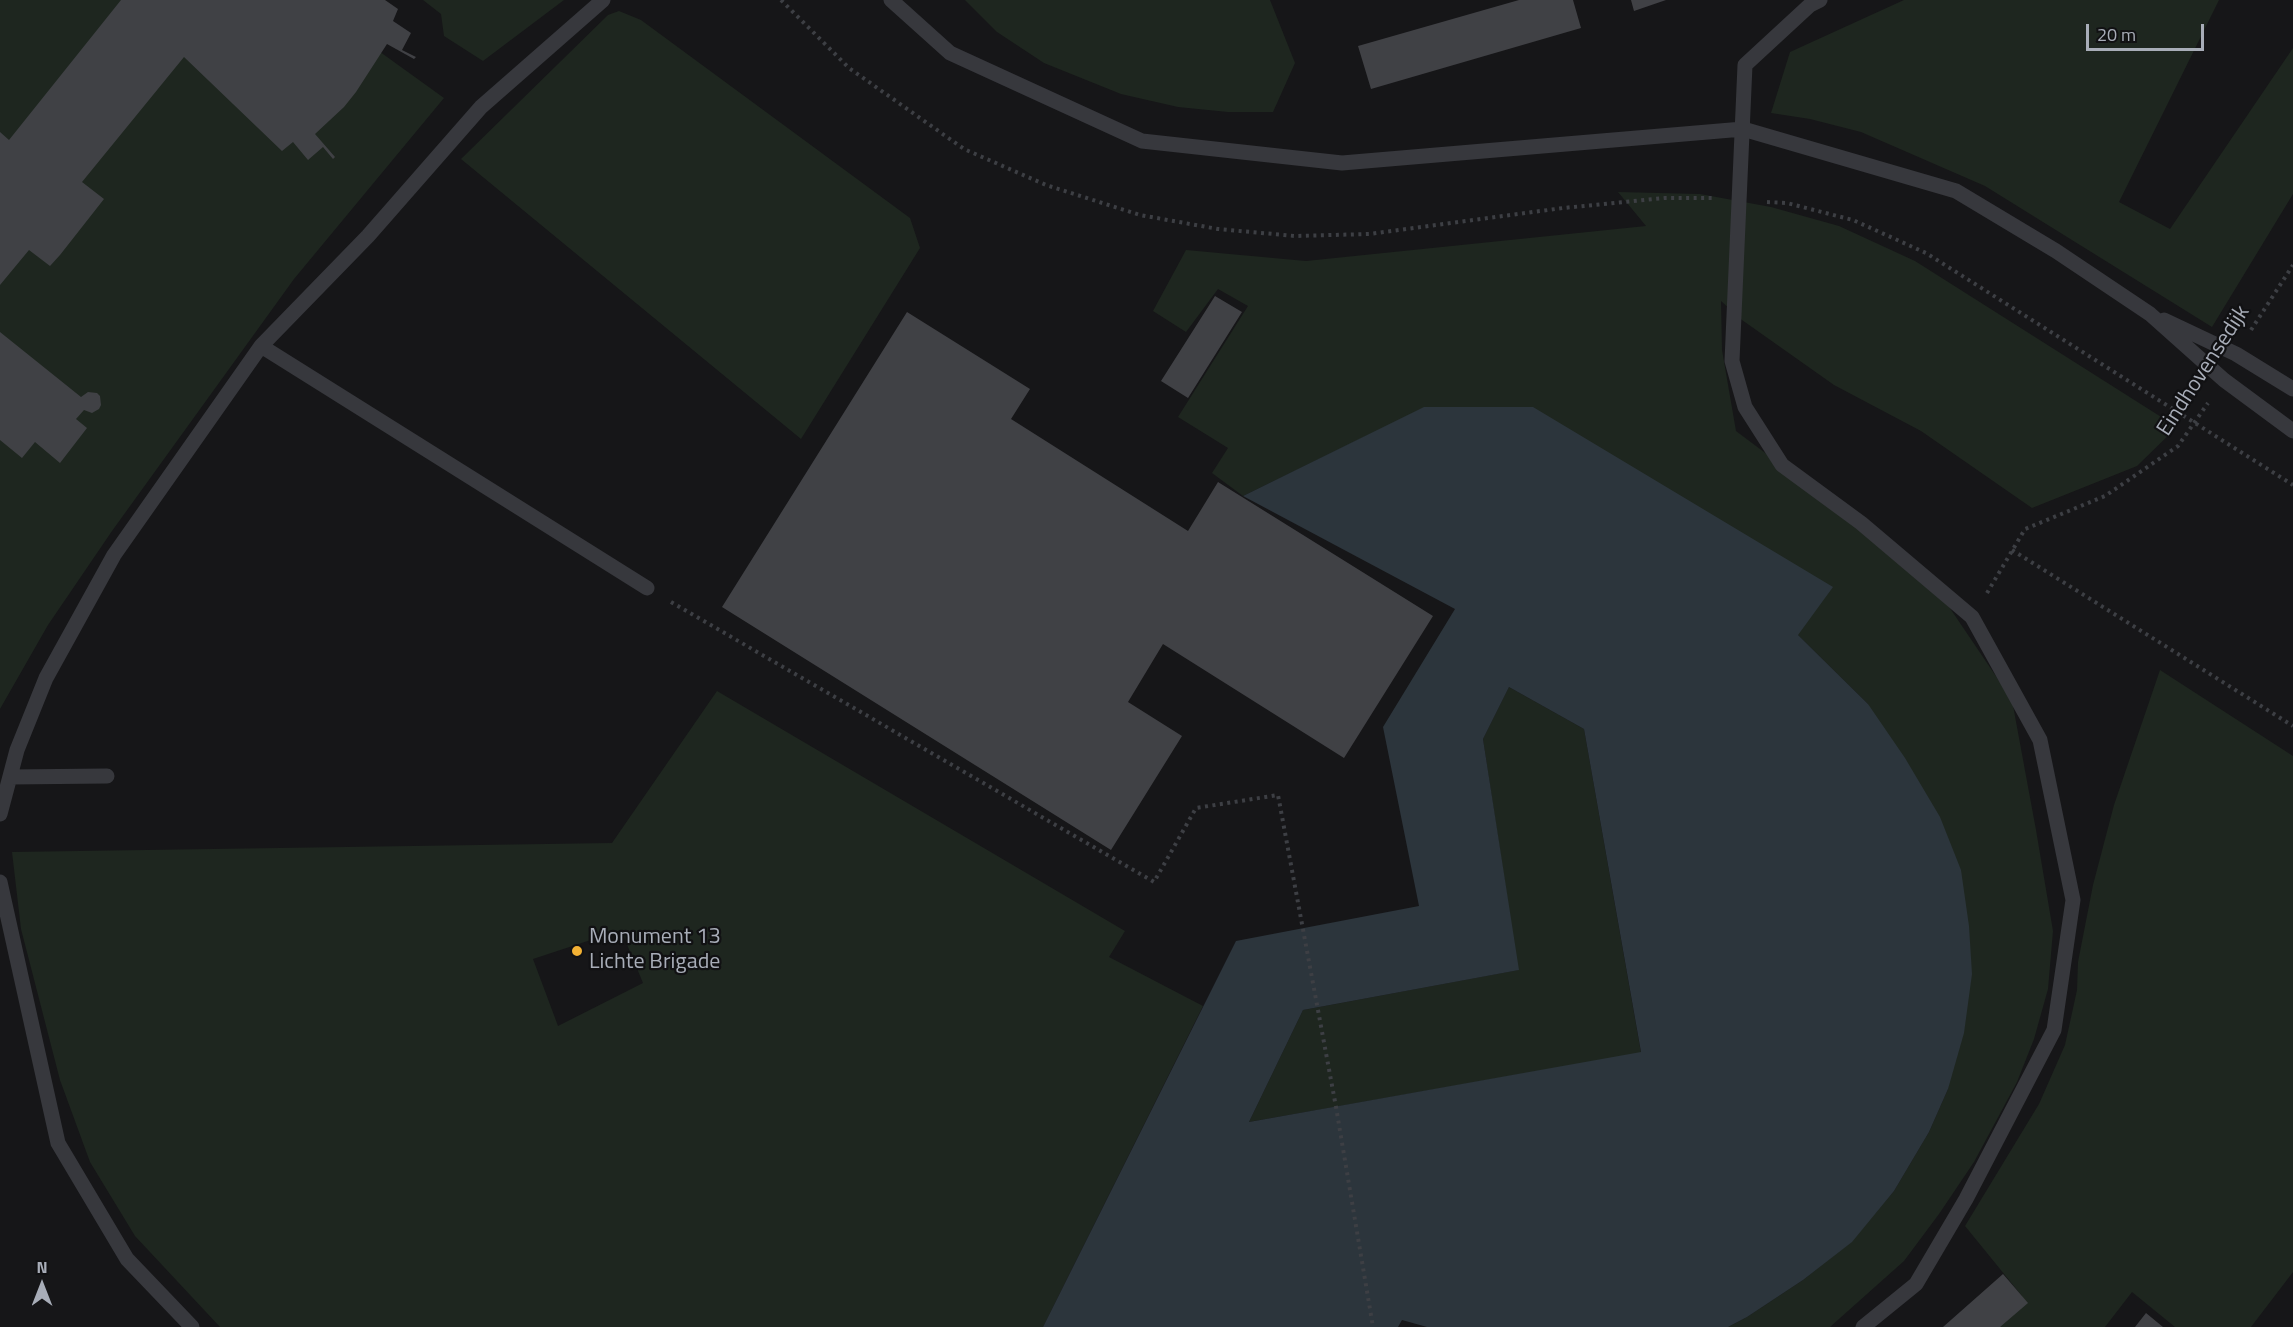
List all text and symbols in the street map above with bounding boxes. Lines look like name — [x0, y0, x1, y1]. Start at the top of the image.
scale bar — [2089, 12, 2208, 50]
text: 20 m — [2097, 21, 2136, 48]
street label: Eindhovensedijk — [2152, 301, 2256, 441]
place label: Monument 13 Lichte Brigade — [589, 925, 721, 976]
marker: Monument 13 Lichte Brigade — [570, 944, 584, 958]
north arrow — [12, 1255, 72, 1315]
text: N — [36, 1255, 48, 1279]

